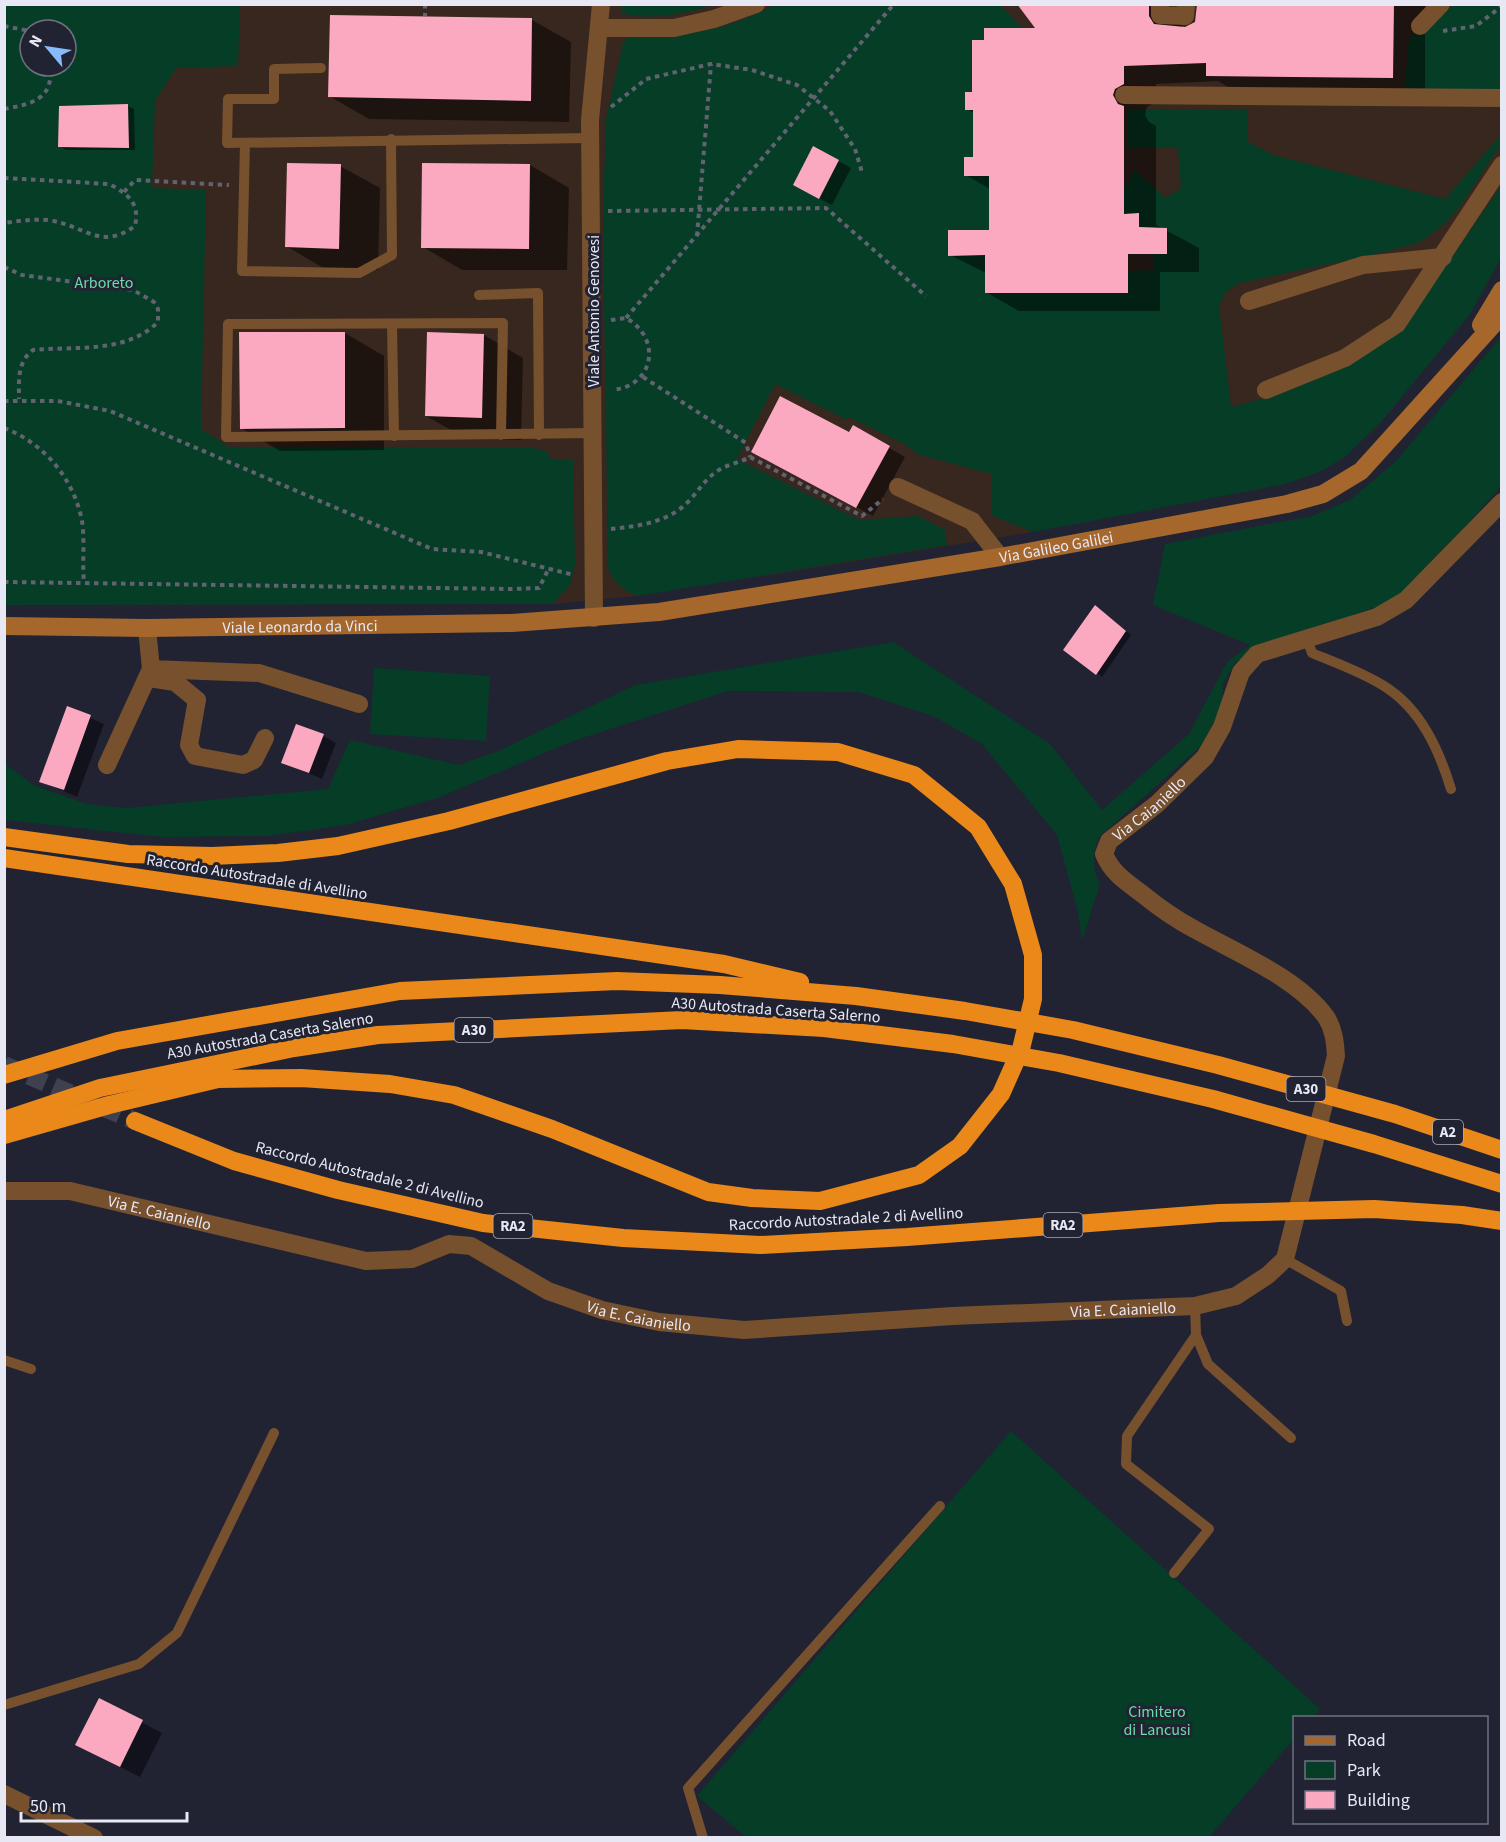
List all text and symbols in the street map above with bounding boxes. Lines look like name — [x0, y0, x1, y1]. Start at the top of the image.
north arrow — [18, 18, 78, 78]
text: N — [24, 31, 48, 51]
street label: Viale Antonio Genovesi — [583, 235, 605, 387]
park label: Arboreto — [75, 272, 133, 294]
street label: Via Galileo Galilei — [998, 526, 1115, 569]
street label: Viale Leonardo da Vinci — [222, 615, 378, 639]
street label: Via Caianiello — [1108, 772, 1191, 847]
street label: Raccordo Autostradale di Avellino — [145, 849, 369, 905]
street label: A30 Autostrada Caserta Salerno — [671, 992, 881, 1028]
street label: A30 Autostrada Caserta Salerno — [165, 1007, 375, 1065]
road number: A30 — [454, 1018, 494, 1042]
road number: A30 — [1286, 1077, 1326, 1101]
road number: A2 — [1433, 1120, 1463, 1144]
street label: Raccordo Autostradale 2 di Avellino — [253, 1136, 486, 1214]
street label: Via E. Caianiello — [105, 1190, 213, 1236]
street label: Raccordo Autostradale 2 di Avellino — [728, 1202, 964, 1236]
road number: RA2 — [1044, 1213, 1082, 1237]
road number: RA2 — [494, 1214, 532, 1238]
street label: Via E. Caianiello — [583, 1295, 692, 1337]
street label: Via E. Caianiello — [1070, 1297, 1176, 1323]
park label: Cimitero di Lancusi — [1123, 1701, 1191, 1741]
legend — [1293, 1716, 1488, 1824]
text: Road — [1347, 1728, 1386, 1753]
text: Park — [1347, 1758, 1381, 1783]
scale bar — [21, 1785, 188, 1823]
text: Building — [1347, 1788, 1410, 1813]
text: 50 m — [30, 1794, 66, 1819]

